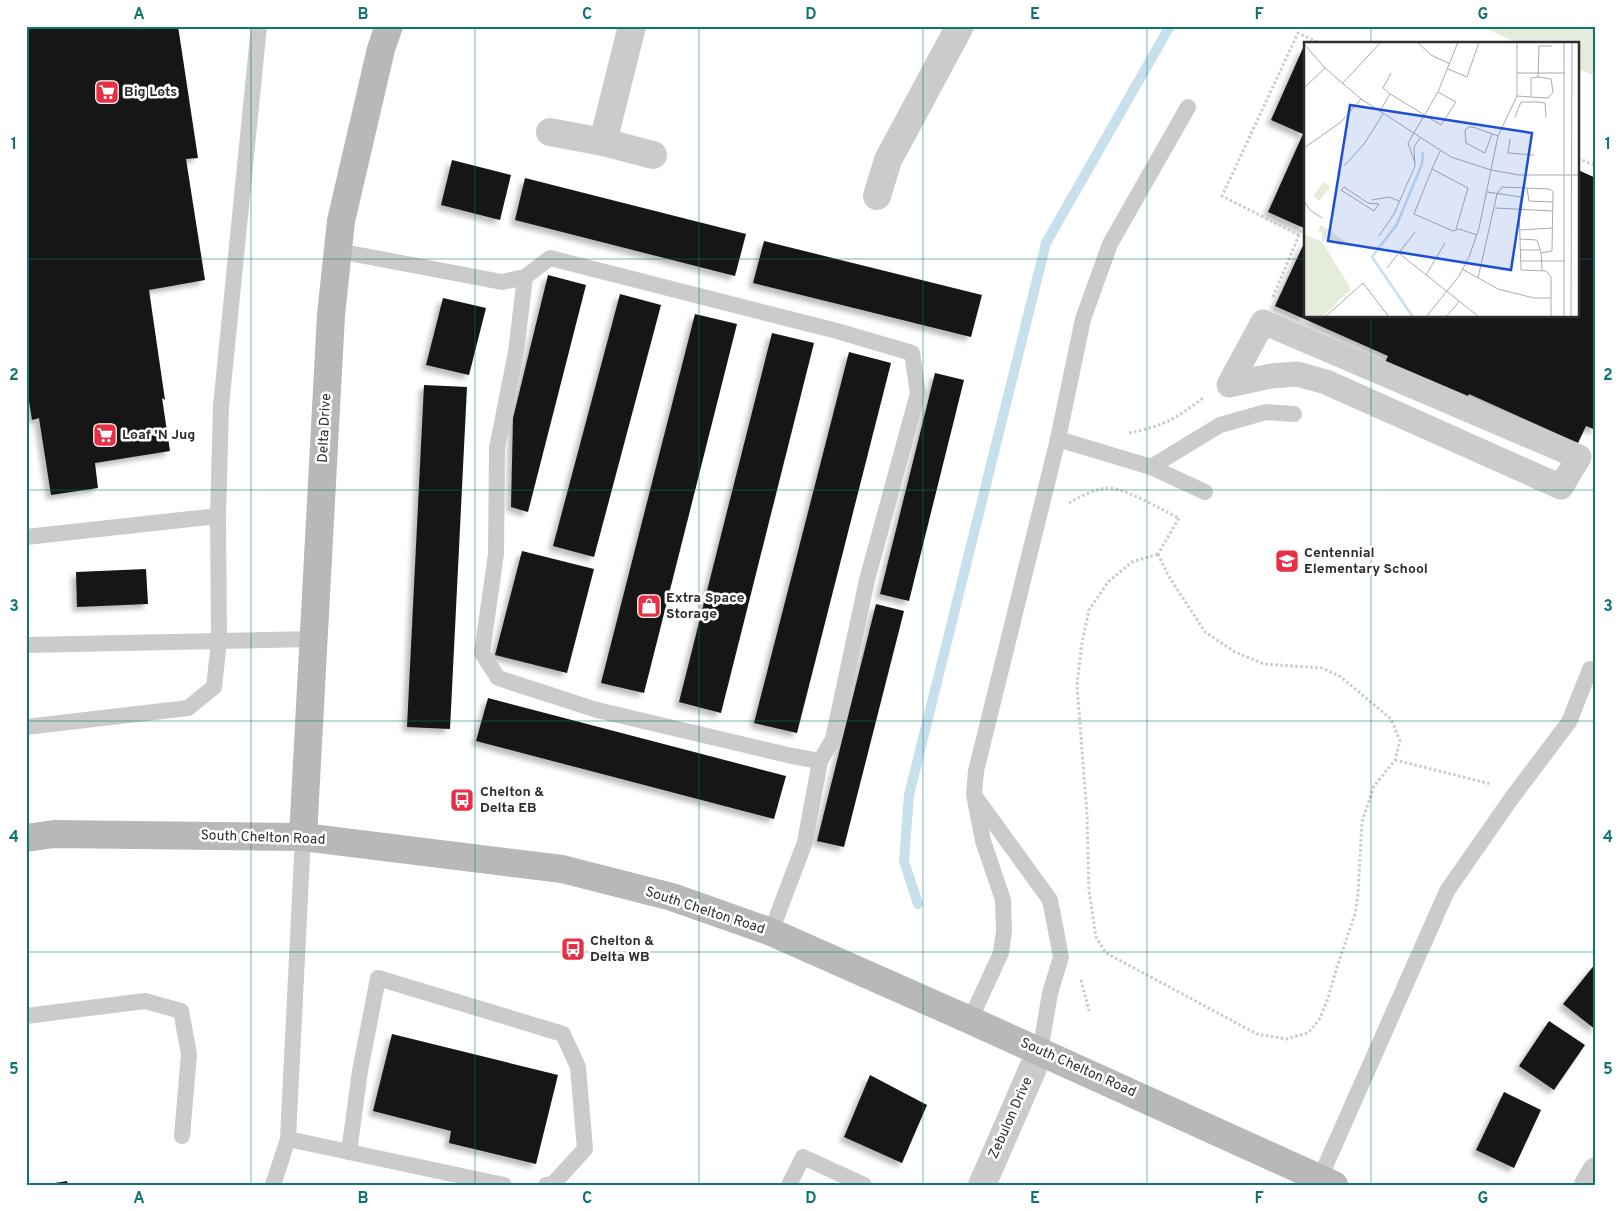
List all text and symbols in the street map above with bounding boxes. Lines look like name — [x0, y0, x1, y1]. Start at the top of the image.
text: A — [133, 5, 145, 25]
text: B — [357, 5, 369, 25]
text: C — [582, 5, 592, 25]
text: D — [805, 5, 817, 25]
text: E — [1030, 5, 1040, 25]
text: F — [1254, 5, 1264, 25]
text: G — [1478, 5, 1488, 25]
inset map — [1304, 42, 1580, 318]
supermarket icon: Big Lots — [94, 79, 120, 105]
place label: Big Lots — [124, 84, 177, 101]
text: 1 — [11, 135, 17, 155]
text: 1 — [1605, 135, 1611, 155]
text: 2 — [9, 366, 19, 386]
text: 2 — [1603, 366, 1613, 386]
street label: Delta Drive — [315, 393, 335, 463]
supermarket icon: Loaf 'N Jug — [92, 422, 118, 448]
place label: Loaf 'N Jug — [122, 427, 195, 444]
place label: Centennial Elementary School — [1304, 545, 1428, 578]
school or university icon: Centennial Elementary School — [1274, 548, 1300, 574]
place label: Extra Space Storage — [666, 590, 745, 623]
shop icon: Extra Space Storage — [636, 593, 662, 619]
text: 3 — [9, 597, 19, 617]
text: 3 — [1603, 597, 1613, 617]
place label: Chelton & Delta EB — [480, 784, 544, 817]
bus stop icon: Chelton & Delta EB — [449, 787, 475, 813]
street label: South Chelton Road — [200, 827, 326, 849]
text: 4 — [9, 828, 19, 848]
text: 4 — [1603, 828, 1613, 848]
street label: South Chelton Road — [643, 884, 767, 938]
place label: Chelton & Delta WB — [590, 933, 654, 966]
bus stop icon: Chelton & Delta WB — [560, 936, 586, 962]
street label: South Chelton Road — [1018, 1035, 1138, 1101]
text: 5 — [9, 1060, 19, 1080]
text: 5 — [1603, 1060, 1613, 1080]
street label: Zebulon Drive — [985, 1074, 1037, 1162]
text: A — [133, 1189, 145, 1209]
text: B — [357, 1189, 369, 1209]
text: C — [582, 1189, 592, 1209]
text: D — [805, 1189, 817, 1209]
text: E — [1030, 1189, 1040, 1209]
text: F — [1254, 1189, 1264, 1209]
text: G — [1478, 1189, 1488, 1209]

